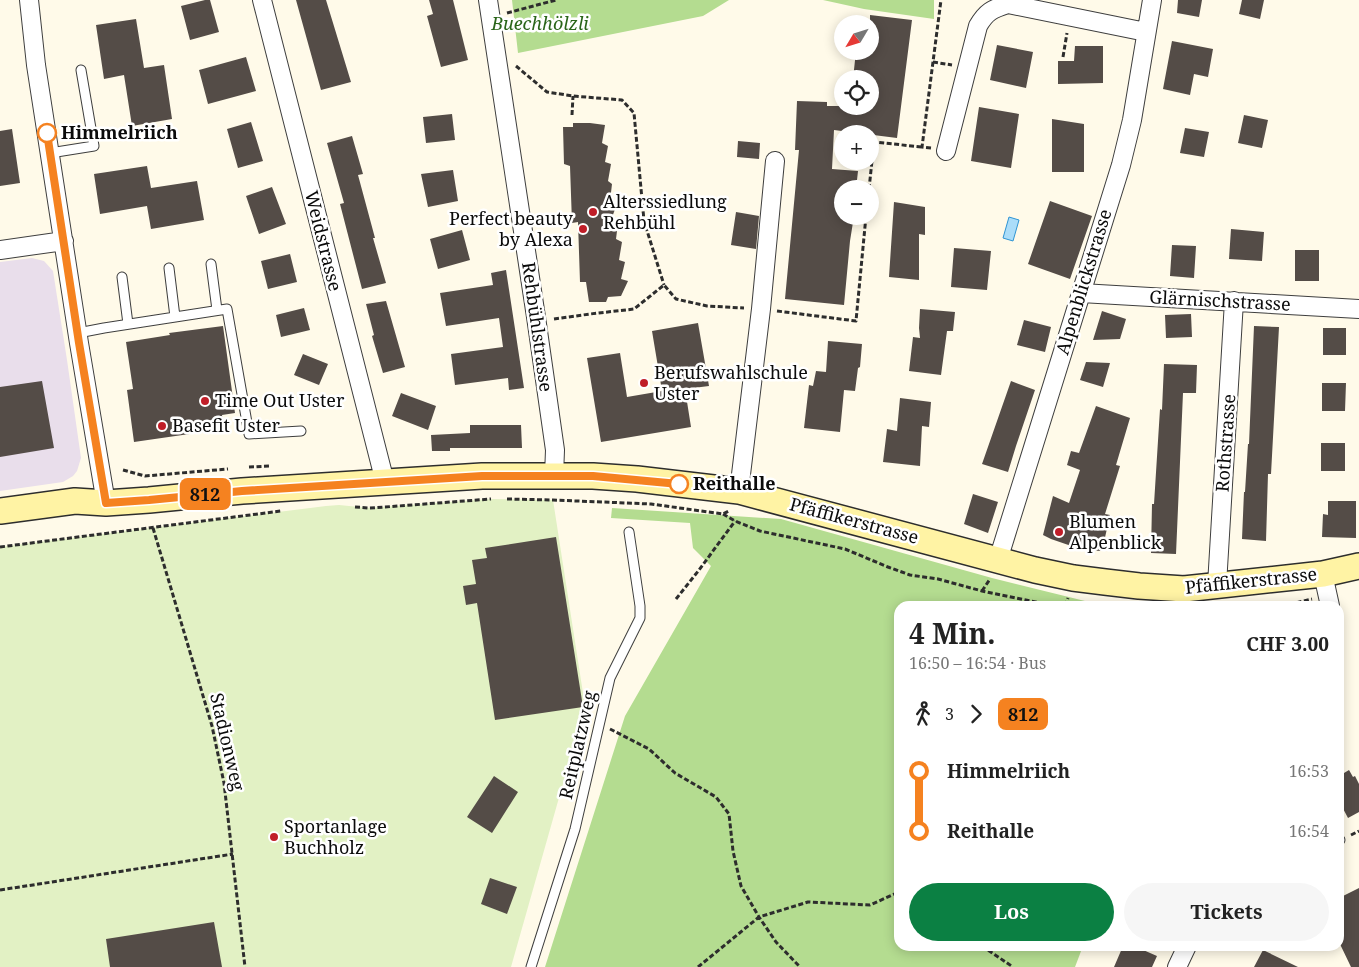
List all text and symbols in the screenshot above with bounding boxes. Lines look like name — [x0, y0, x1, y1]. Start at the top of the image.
park label: Buechhölzli — [490, 11, 589, 35]
north arrow — [834, 15, 879, 60]
map controls — [834, 15, 879, 225]
button: locate — [834, 70, 879, 115]
place label: Himmelriich — [61, 120, 178, 144]
marker: Himmelriich — [37, 123, 57, 143]
button: + — [834, 125, 879, 170]
button: − — [834, 180, 879, 225]
street label: Weidstrasse — [300, 188, 348, 294]
place label: Alterssiedlung Rehbühl — [603, 189, 727, 234]
place label: Perfect beauty by Alexa — [449, 206, 574, 251]
marker: Alterssiedlung Rehbühl — [587, 206, 599, 218]
street label: Alpenblickstrasse — [1050, 206, 1117, 357]
marker: Perfect beauty by Alexa — [577, 223, 589, 235]
street label: Rehbühlstrasse — [517, 260, 559, 393]
street label: Glärnischstrasse — [1149, 284, 1291, 316]
place label: Berufswahlschule Uster — [654, 360, 808, 405]
marker: Berufswahlschule Uster — [638, 377, 650, 389]
place label: Time Out Uster — [215, 388, 345, 412]
street label: Rothstrasse — [1210, 393, 1240, 493]
marker: Time Out Uster — [199, 395, 211, 407]
place label: Basefit Uster — [172, 413, 281, 437]
marker: Basefit Uster — [156, 420, 168, 432]
place label: Reithalle — [693, 471, 776, 495]
marker: Reithalle — [669, 474, 689, 494]
line badge: 812 — [176, 478, 234, 510]
text: 812 — [190, 482, 220, 506]
street label: Pfäffikerstrasse — [787, 491, 921, 549]
place label: Blumen Alpenblick — [1069, 509, 1162, 554]
marker: Blumen Alpenblick — [1053, 526, 1065, 538]
street label: Pfäffikerstrasse — [1184, 561, 1318, 599]
text: 4 Min. — [909, 614, 996, 652]
text: CHF 3.00 — [1246, 631, 1329, 657]
text: 16:50 – 16:54 · Bus — [909, 652, 1046, 674]
street label: Reitplatzweg — [553, 688, 601, 801]
street label: Stadionweg — [205, 690, 251, 793]
icon: walk — [909, 700, 937, 728]
icon: forward — [962, 700, 990, 728]
text: 812 — [1008, 702, 1038, 726]
text: 3 — [945, 703, 954, 725]
text: Himmelriich — [947, 758, 1070, 784]
text: 16:53 — [1289, 760, 1329, 782]
place label: Sportanlage Buchholz — [284, 814, 387, 859]
text: Reithalle — [947, 818, 1034, 844]
text: 16:54 — [1289, 820, 1329, 842]
marker: Sportanlage Buchholz — [268, 831, 280, 843]
button: Los — [909, 883, 1114, 941]
button: Tickets — [1124, 883, 1329, 941]

